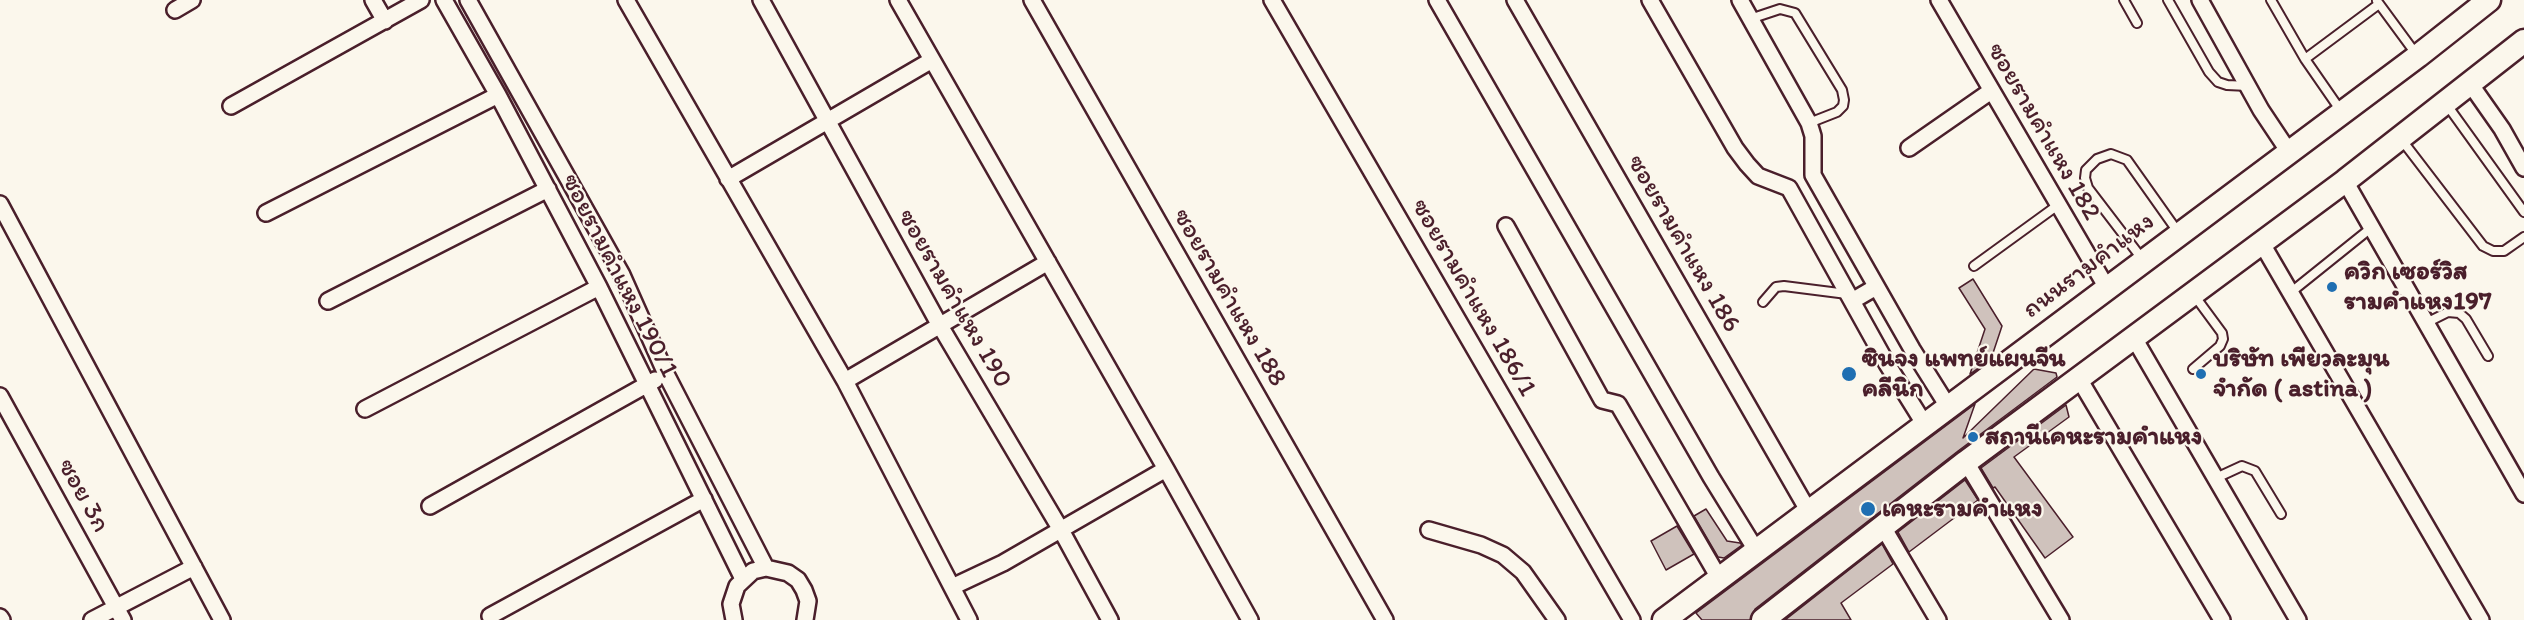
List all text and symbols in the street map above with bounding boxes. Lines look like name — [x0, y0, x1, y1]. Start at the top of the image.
street label: ซอยรามคำแหง 182 — [1980, 38, 2106, 226]
street label: ซอยรามคำแหง 186 — [1620, 150, 1746, 338]
street label: ซอยรามคำแหง 190/1 — [554, 169, 684, 383]
street label: ซอยรามคำแหง 186/1 — [1404, 194, 1542, 402]
street label: ซอยรามคำแหง 190 — [890, 204, 1018, 394]
street label: ซอยรามคำแหง 188 — [1165, 204, 1293, 392]
street label: ถนนรามคำแหง — [2017, 206, 2161, 326]
place label: ควิก เซอร์วิส รามคำแหง197 — [2344, 256, 2492, 318]
marker: ควิก เซอร์วิส รามคำแหง197 — [2325, 280, 2339, 294]
place label: ซินจง แพทย์แผนจีน คลีนิก — [1862, 343, 2066, 404]
place label: บริษัท เพียวละมุน จำกัด ( astina ) — [2213, 343, 2390, 404]
marker: ซินจง แพทย์แผนจีน คลีนิก — [1840, 365, 1858, 383]
marker: บริษัท เพียวละมุน จำกัด ( astina ) — [2194, 367, 2208, 381]
place label: สถานีเคหะรามคำแหง — [1985, 421, 2202, 453]
marker: สถานีเคหะรามคำแหง — [1966, 430, 1980, 444]
street label: ซอย 3ก — [50, 454, 116, 538]
place label: เคหะรามคำแหง — [1882, 493, 2043, 525]
marker: เคหะรามคำแหง — [1859, 500, 1877, 518]

